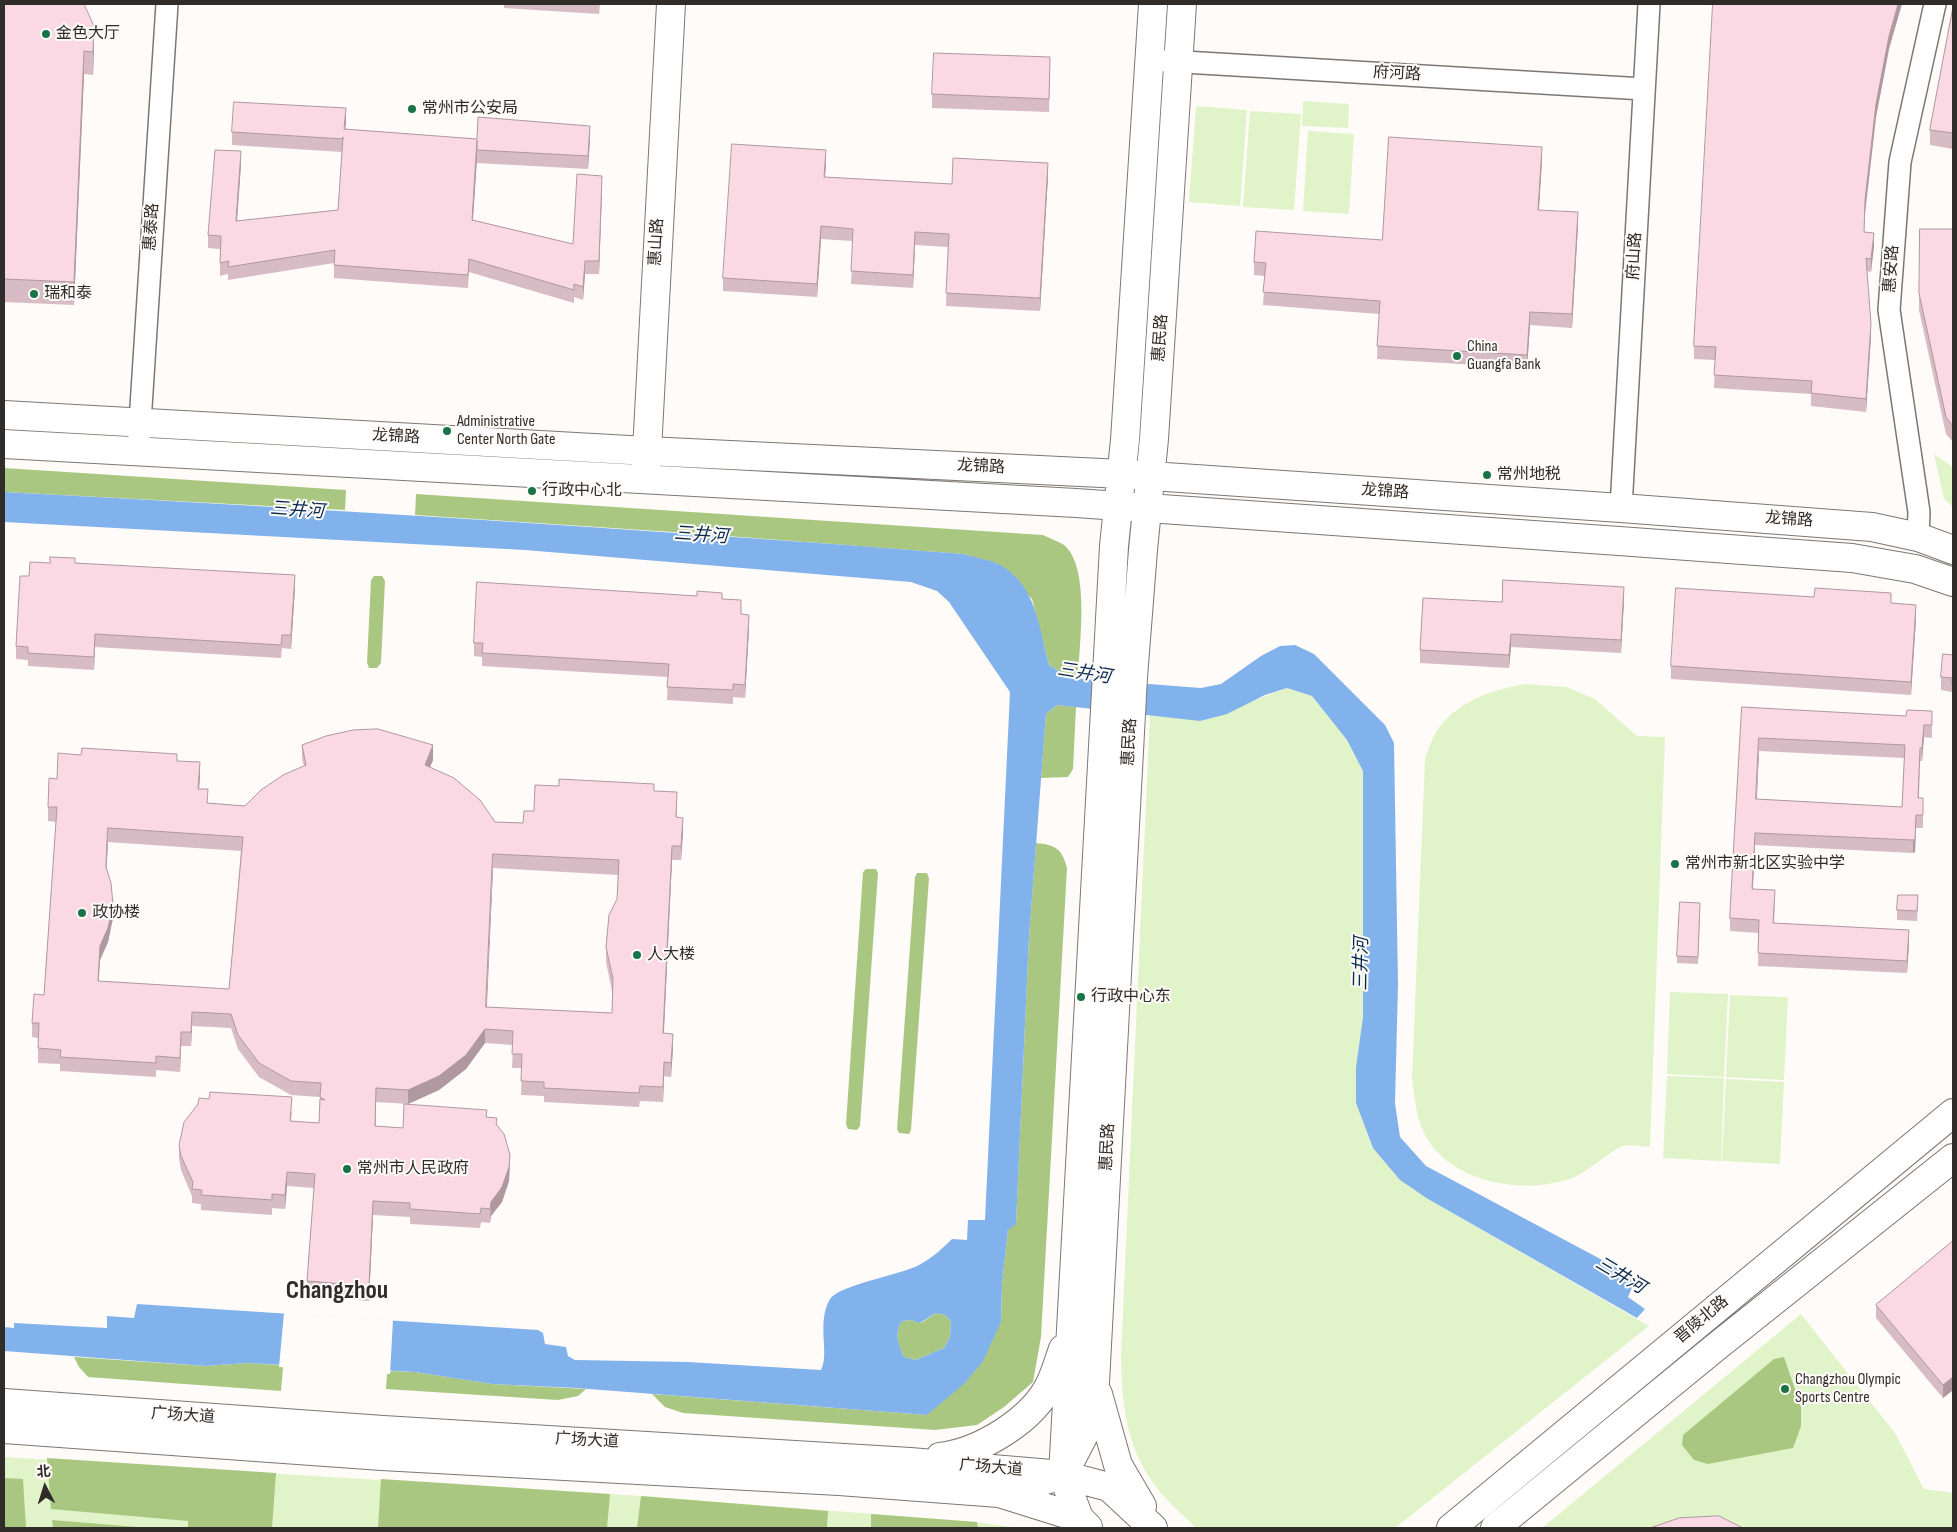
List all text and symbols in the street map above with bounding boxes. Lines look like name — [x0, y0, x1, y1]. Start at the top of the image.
place label: 金色大厅 — [56, 24, 120, 44]
marker: 金色大厅 — [40, 28, 52, 40]
street label: 府河路 — [1373, 63, 1421, 85]
place label: 常州市公安局 — [422, 99, 518, 119]
marker: 常州市公安局 — [406, 103, 418, 115]
street label: 惠泰路 — [141, 202, 163, 252]
street label: 惠山路 — [646, 218, 668, 266]
street label: 府山路 — [1624, 232, 1646, 280]
street label: 惠安路 — [1881, 244, 1903, 294]
place label: 瑞和泰 — [44, 284, 92, 304]
marker: 瑞和泰 — [28, 288, 40, 300]
street label: 惠民路 — [1150, 313, 1172, 363]
place label: China Guangfa Bank — [1467, 337, 1541, 375]
marker: China Guangfa Bank — [1451, 350, 1463, 362]
place label: Administrative Center North Gate — [457, 412, 555, 450]
marker: Administrative Center North Gate — [441, 425, 453, 437]
street label: 龙锦路 — [372, 426, 420, 448]
street label: 龙锦路 — [957, 456, 1005, 478]
place label: 常州地税 — [1497, 465, 1561, 485]
marker: 常州地税 — [1481, 469, 1493, 481]
place label: 行政中心北 — [542, 481, 622, 501]
street label: 龙锦路 — [1360, 481, 1410, 503]
marker: 行政中心北 — [526, 485, 538, 497]
water label: 三井河 — [269, 498, 325, 524]
street label: 龙锦路 — [1764, 509, 1814, 531]
water label: 三井河 — [673, 523, 729, 549]
water label: 三井河 — [1056, 659, 1112, 689]
street label: 惠民路 — [1119, 718, 1141, 766]
place label: 常州市新北区实验中学 — [1685, 854, 1845, 874]
marker: 常州市新北区实验中学 — [1669, 858, 1681, 870]
place label: 政协楼 — [92, 903, 140, 923]
marker: 政协楼 — [76, 907, 88, 919]
water label: 三井河 — [1351, 937, 1373, 991]
place label: 人大楼 — [647, 945, 695, 965]
marker: 人大楼 — [631, 949, 643, 961]
place label: 行政中心东 — [1091, 987, 1171, 1007]
marker: 行政中心东 — [1075, 991, 1087, 1003]
street label: 惠民路 — [1097, 1123, 1119, 1171]
place label: 常州市人民政府 — [357, 1159, 469, 1179]
marker: 常州市人民政府 — [341, 1163, 353, 1175]
water label: 三井河 — [1591, 1253, 1649, 1299]
district label: Changzhou — [286, 1275, 388, 1307]
street label: 晋陵北路 — [1671, 1292, 1733, 1348]
place label: Changzhou Olympic Sports Centre — [1795, 1370, 1901, 1408]
marker: Changzhou Olympic Sports Centre — [1779, 1383, 1791, 1395]
street label: 广场大道 — [150, 1404, 216, 1428]
street label: 广场大道 — [555, 1430, 619, 1452]
street label: 广场大道 — [958, 1456, 1024, 1480]
north arrow — [20, 1462, 70, 1512]
text: 北 — [36, 1462, 51, 1481]

